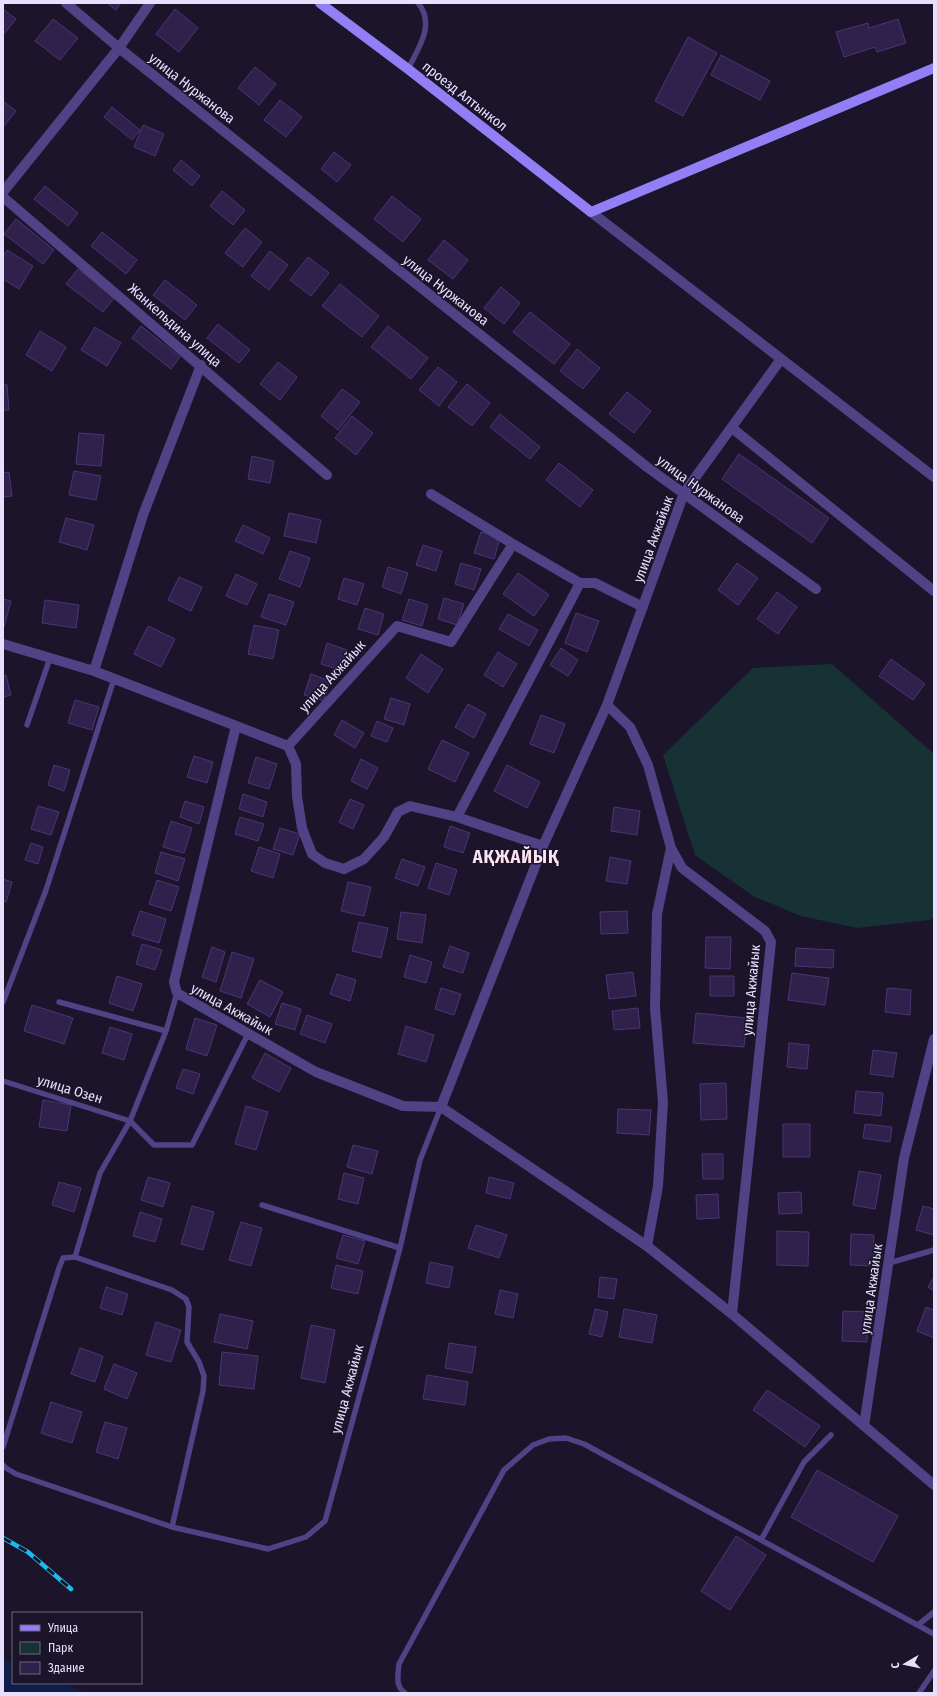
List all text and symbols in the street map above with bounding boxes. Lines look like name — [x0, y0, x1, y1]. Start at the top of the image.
street label: улица Нуржанова — [145, 49, 238, 127]
street label: проезд Алтынкол — [419, 58, 511, 135]
street label: улица Нуржанова — [399, 251, 492, 329]
street label: Жанкельдина улица — [124, 280, 225, 371]
street label: улица Нуржанова — [653, 452, 748, 527]
street label: улица Акжайык — [630, 493, 677, 585]
street label: улица Акжайык — [296, 636, 370, 716]
district label: АҚЖАЙЫҚ — [472, 845, 559, 868]
street label: улица Акжайык — [739, 943, 764, 1036]
street label: улица Акжайык — [188, 980, 276, 1039]
street label: улица Озен — [35, 1071, 105, 1107]
street label: улица Акжайык — [857, 1242, 886, 1335]
street label: улица Акжайык — [327, 1342, 368, 1435]
legend — [12, 1612, 142, 1684]
text: Улица — [47, 1621, 78, 1635]
text: Парк — [48, 1641, 74, 1655]
north arrow — [885, 1644, 925, 1684]
text: Здание — [48, 1661, 84, 1675]
text: С — [889, 1661, 902, 1669]

